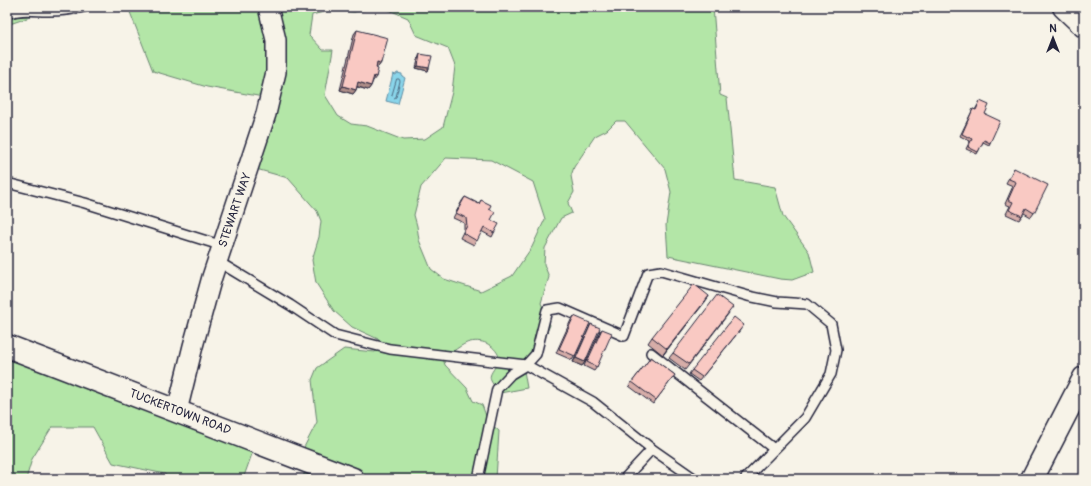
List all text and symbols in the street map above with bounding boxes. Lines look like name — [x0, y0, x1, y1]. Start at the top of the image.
north arrow — [1033, 18, 1073, 58]
text: N — [1049, 22, 1057, 35]
street label: STEWART WAY — [215, 171, 255, 249]
street label: TUCKERTOWN ROAD — [127, 386, 233, 438]

